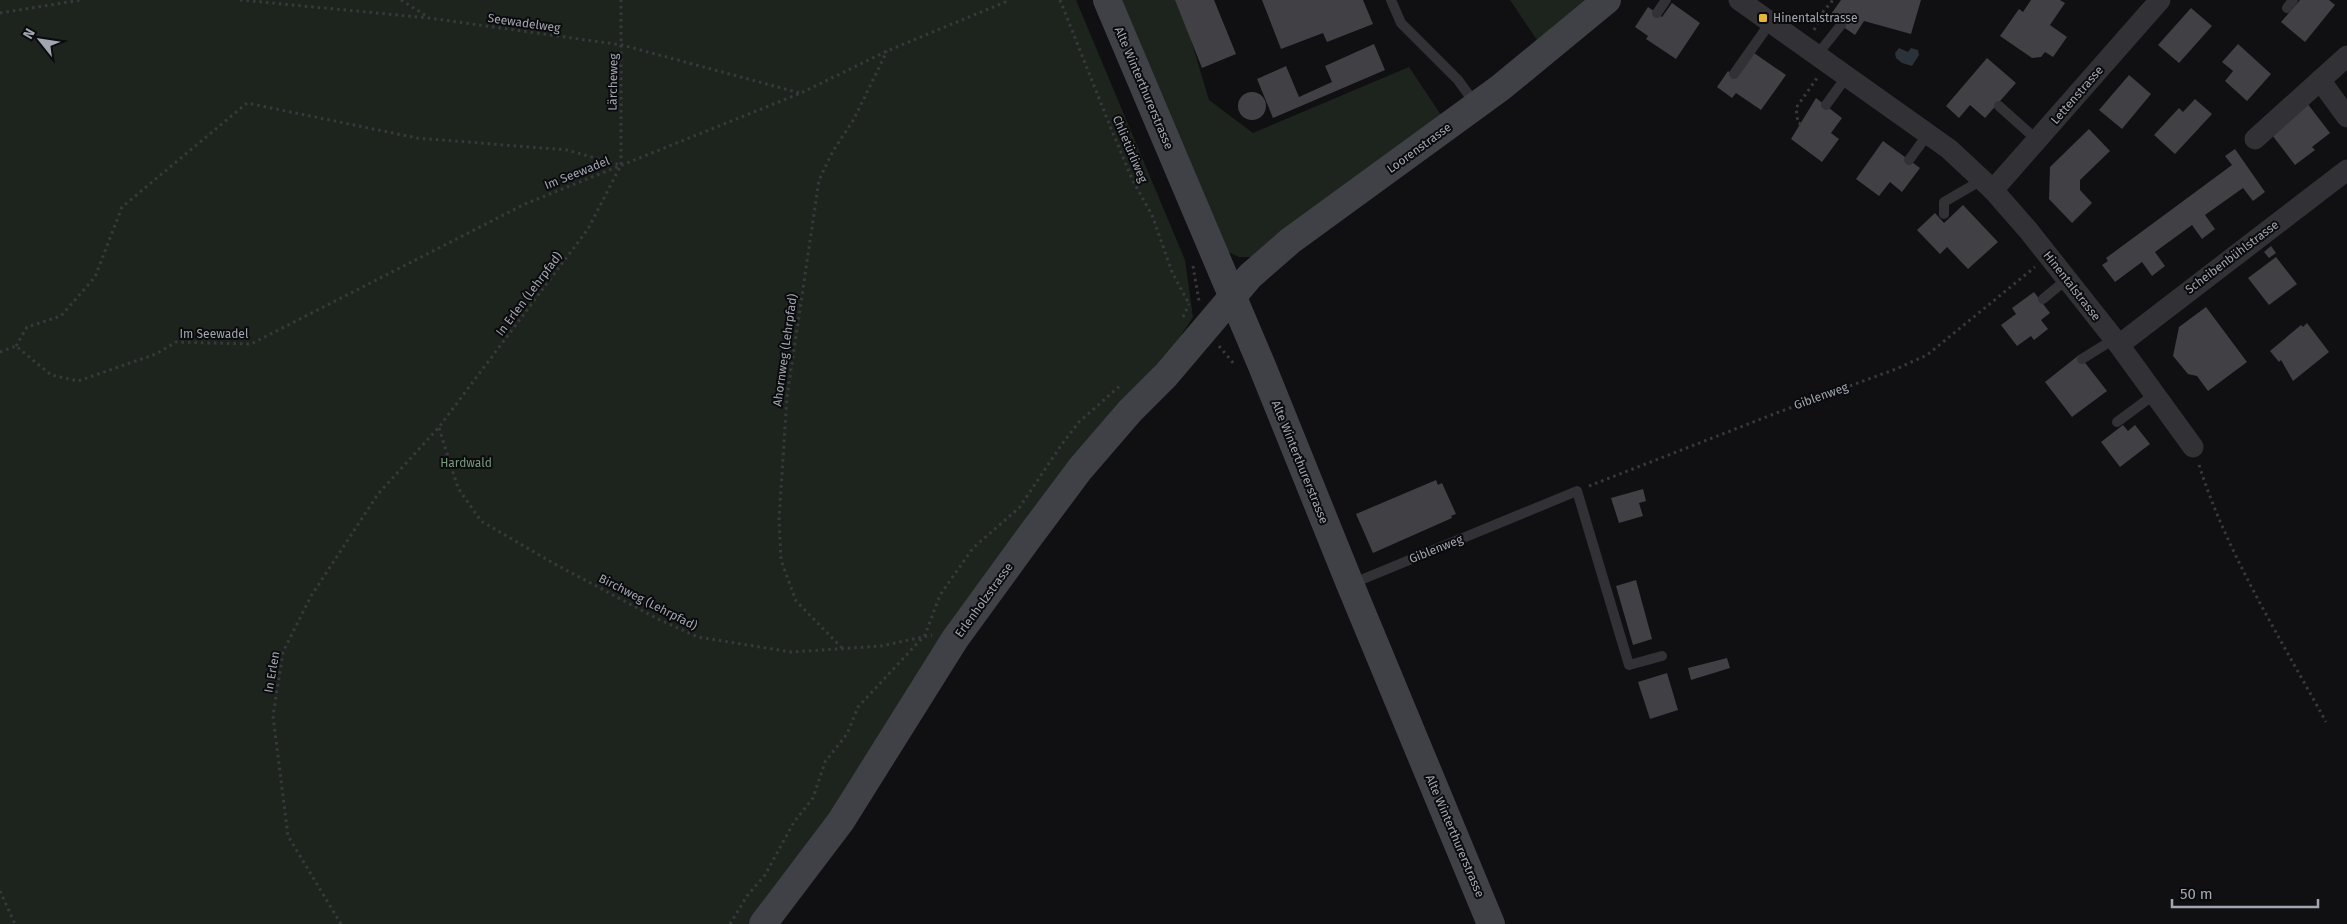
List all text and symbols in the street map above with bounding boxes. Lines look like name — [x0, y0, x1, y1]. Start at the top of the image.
street label: Seewadelweg — [487, 11, 562, 35]
place label: Hinentalstrasse — [1773, 11, 1858, 25]
marker: Hinentalstrasse — [1757, 12, 1769, 24]
north arrow — [15, 15, 65, 65]
text: N — [19, 25, 39, 42]
street label: Alte Winterthurerstrasse — [1112, 25, 1176, 151]
street label: Lärcheweg — [606, 52, 621, 111]
street label: Lettenstrasse — [2048, 63, 2106, 127]
street label: Chlietürliweg — [1110, 113, 1151, 185]
street label: Loorenstrasse — [1384, 120, 1454, 176]
street label: Im Seewadel — [542, 153, 612, 192]
street label: Scheibenbühlstrasse — [2183, 217, 2281, 297]
street label: Hinentalstrasse — [2040, 248, 2104, 324]
street label: In Erlen (Lehrpfad) — [493, 249, 565, 339]
street label: Ahornweg (Lehrpfad) — [770, 293, 800, 407]
street label: Im Seewadel — [180, 327, 249, 341]
street label: Giblenweg — [1792, 380, 1851, 412]
street label: Alte Winterthurerstrasse — [1269, 398, 1331, 526]
park label: Hardwald — [440, 456, 492, 470]
street label: Giblenweg — [1407, 532, 1466, 566]
street label: Erlenholzstrasse — [952, 560, 1016, 640]
street label: Birchweg (Lehrpfad) — [596, 571, 700, 633]
street label: In Erlen — [261, 650, 283, 694]
street label: Alte Winterthurerstrasse — [1423, 773, 1487, 899]
scale bar — [2172, 876, 2318, 908]
text: 50 m — [2180, 885, 2213, 903]

